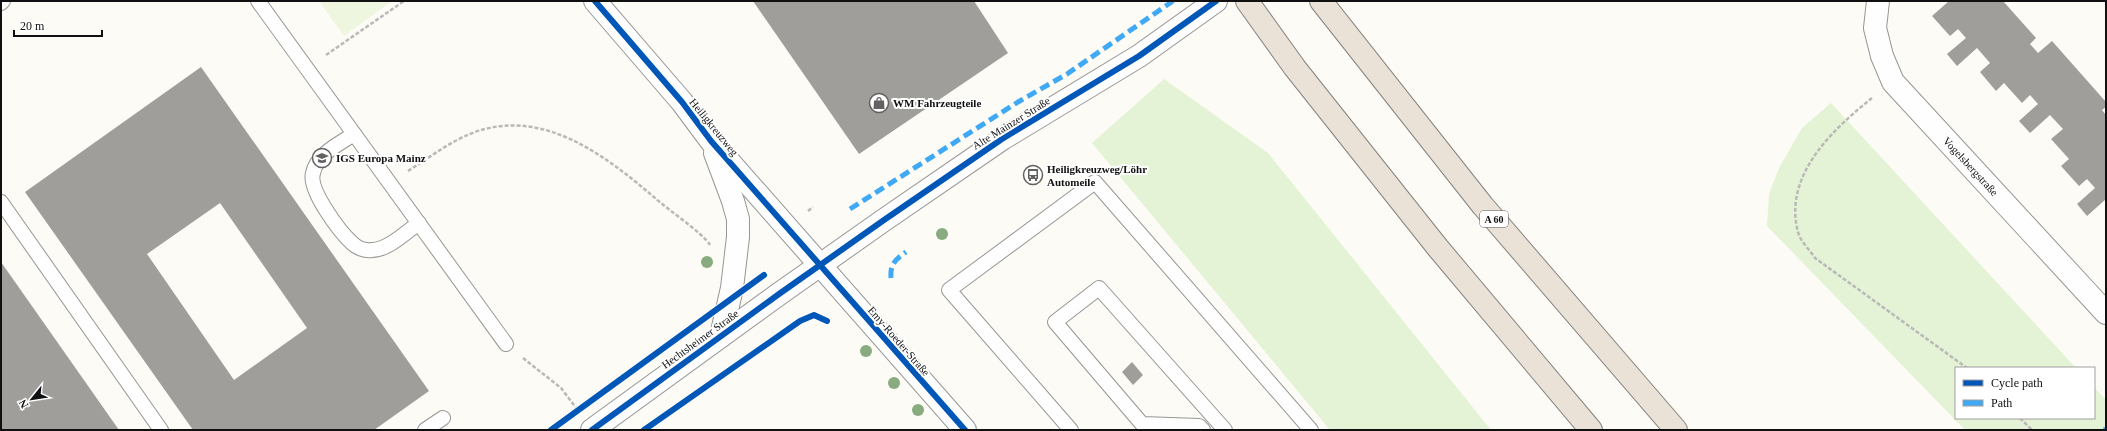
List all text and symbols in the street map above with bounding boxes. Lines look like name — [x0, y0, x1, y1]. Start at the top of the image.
scale bar — [14, 12, 102, 38]
text: 20 m — [20, 19, 45, 33]
shop icon: WM Fahrzeugteile — [868, 92, 890, 114]
street label: Alte Mainzer Straße — [970, 94, 1052, 152]
street label: Heiligkreuzweg — [687, 96, 741, 158]
place label: WM Fahrzeugteile — [893, 97, 981, 109]
street label: Vogelsbergstraße — [1941, 135, 2001, 198]
school or university icon: IGS Europa Mainz — [311, 147, 333, 169]
place label: IGS Europa Mainz — [336, 152, 426, 164]
place label: Heiligkreuzweg/Löhr Automeile — [1047, 163, 1147, 188]
bus stop icon: Heiligkreuzweg/Löhr Automeile — [1022, 164, 1044, 186]
road number: A 60 — [1480, 211, 1508, 227]
street label: Emy-Roeder-Straße — [866, 304, 932, 378]
street label: Hechtsheimer Straße — [659, 307, 741, 371]
legend — [1955, 367, 2095, 419]
text: Cycle path — [1991, 376, 2043, 390]
north arrow — [12, 379, 52, 419]
text: Path — [1991, 396, 2012, 410]
text: N — [16, 398, 31, 410]

